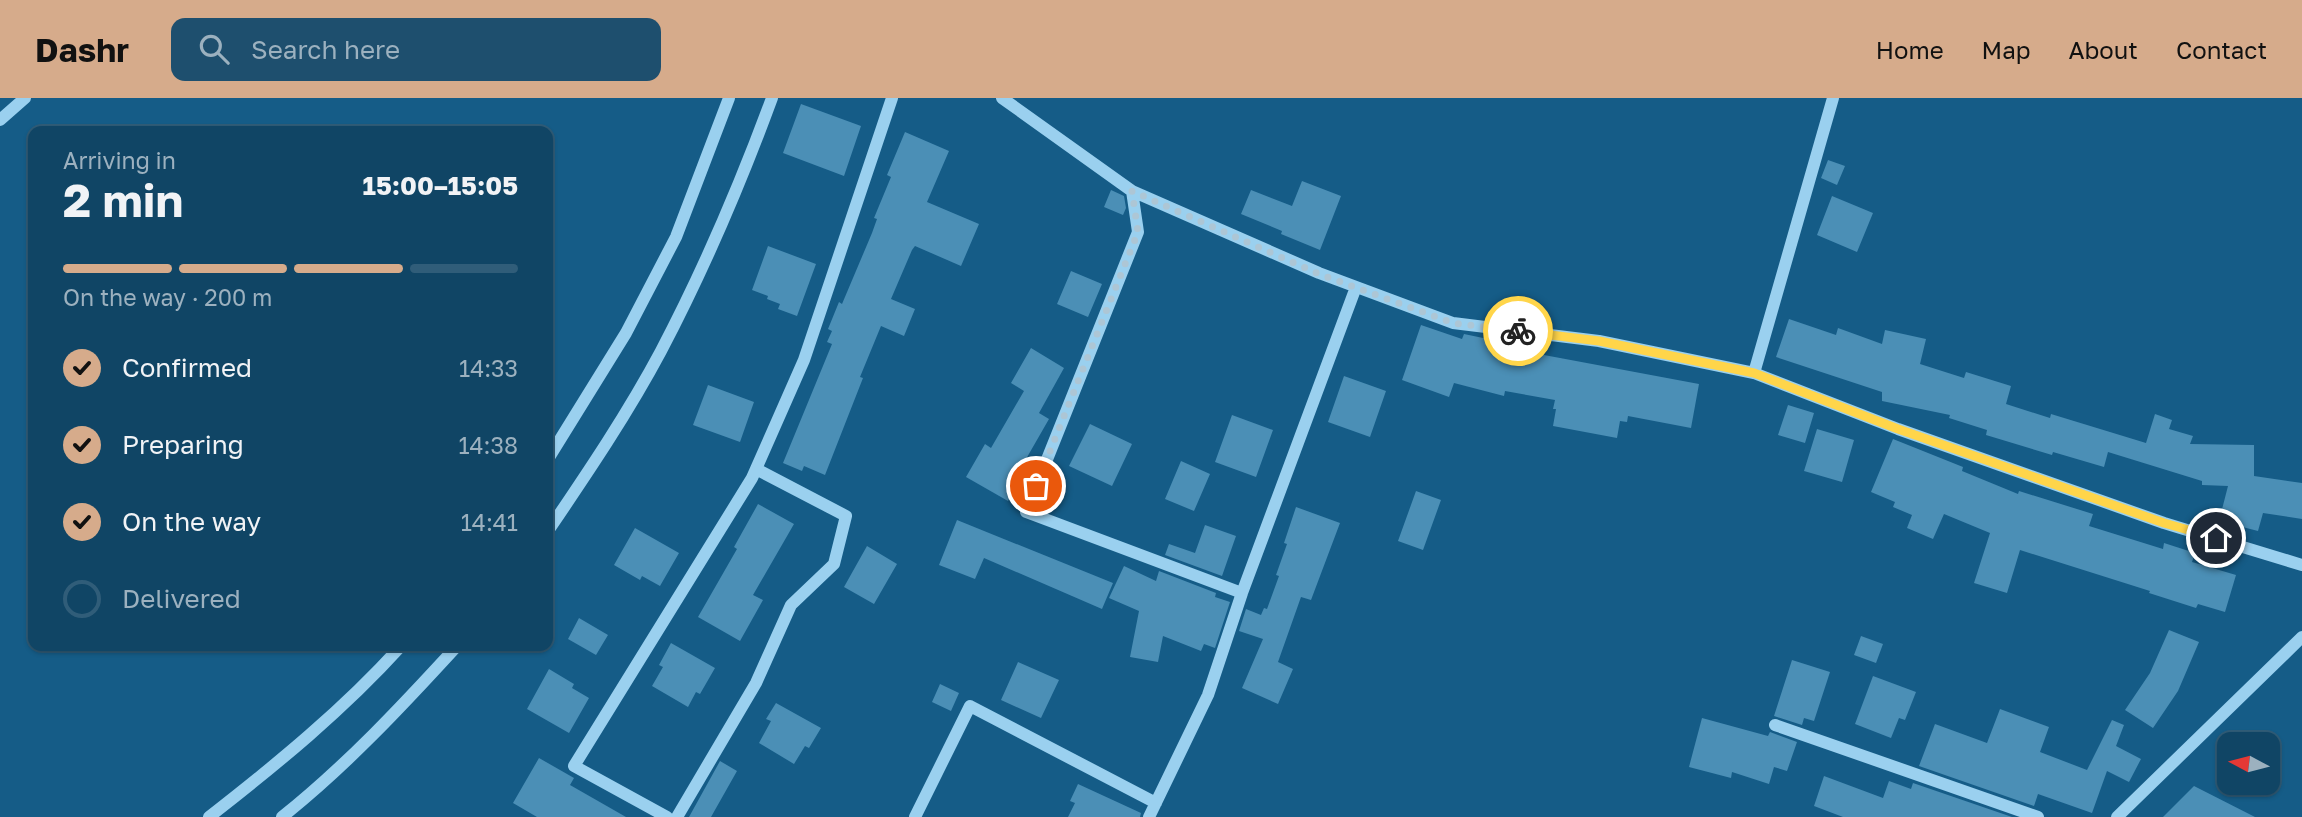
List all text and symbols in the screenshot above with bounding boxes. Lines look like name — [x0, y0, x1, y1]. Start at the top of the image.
search box — [171, 18, 661, 81]
text: Dashr — [35, 30, 129, 69]
icon: search — [195, 30, 233, 68]
text: Search here — [251, 34, 400, 65]
text: Home — [1876, 35, 1944, 64]
text: Map — [1982, 35, 2031, 64]
text: About — [2069, 35, 2138, 64]
text: Contact — [2176, 35, 2267, 64]
text: Arriving in — [63, 146, 176, 174]
text: 15:00–15:05 — [363, 170, 518, 201]
text: 2 min — [63, 172, 183, 227]
text: On the way · 200 m — [63, 283, 272, 311]
courier — [1483, 296, 1553, 366]
icon: bike — [1499, 312, 1537, 350]
icon: check — [63, 349, 101, 387]
text: Confirmed — [122, 352, 252, 383]
text: 14:33 — [459, 354, 518, 382]
icon: check — [63, 426, 101, 464]
text: Preparing — [122, 429, 244, 460]
text: 14:38 — [458, 431, 518, 459]
pin — [1006, 456, 1066, 516]
icon: bag — [1017, 467, 1055, 505]
icon: check — [63, 503, 101, 541]
text: On the way — [122, 506, 261, 537]
text: 14:41 — [461, 508, 518, 536]
pin — [2186, 508, 2246, 568]
icon: home — [2197, 519, 2235, 557]
text: Delivered — [122, 583, 241, 614]
north arrow — [2217, 732, 2280, 794]
map controls — [2217, 732, 2280, 795]

